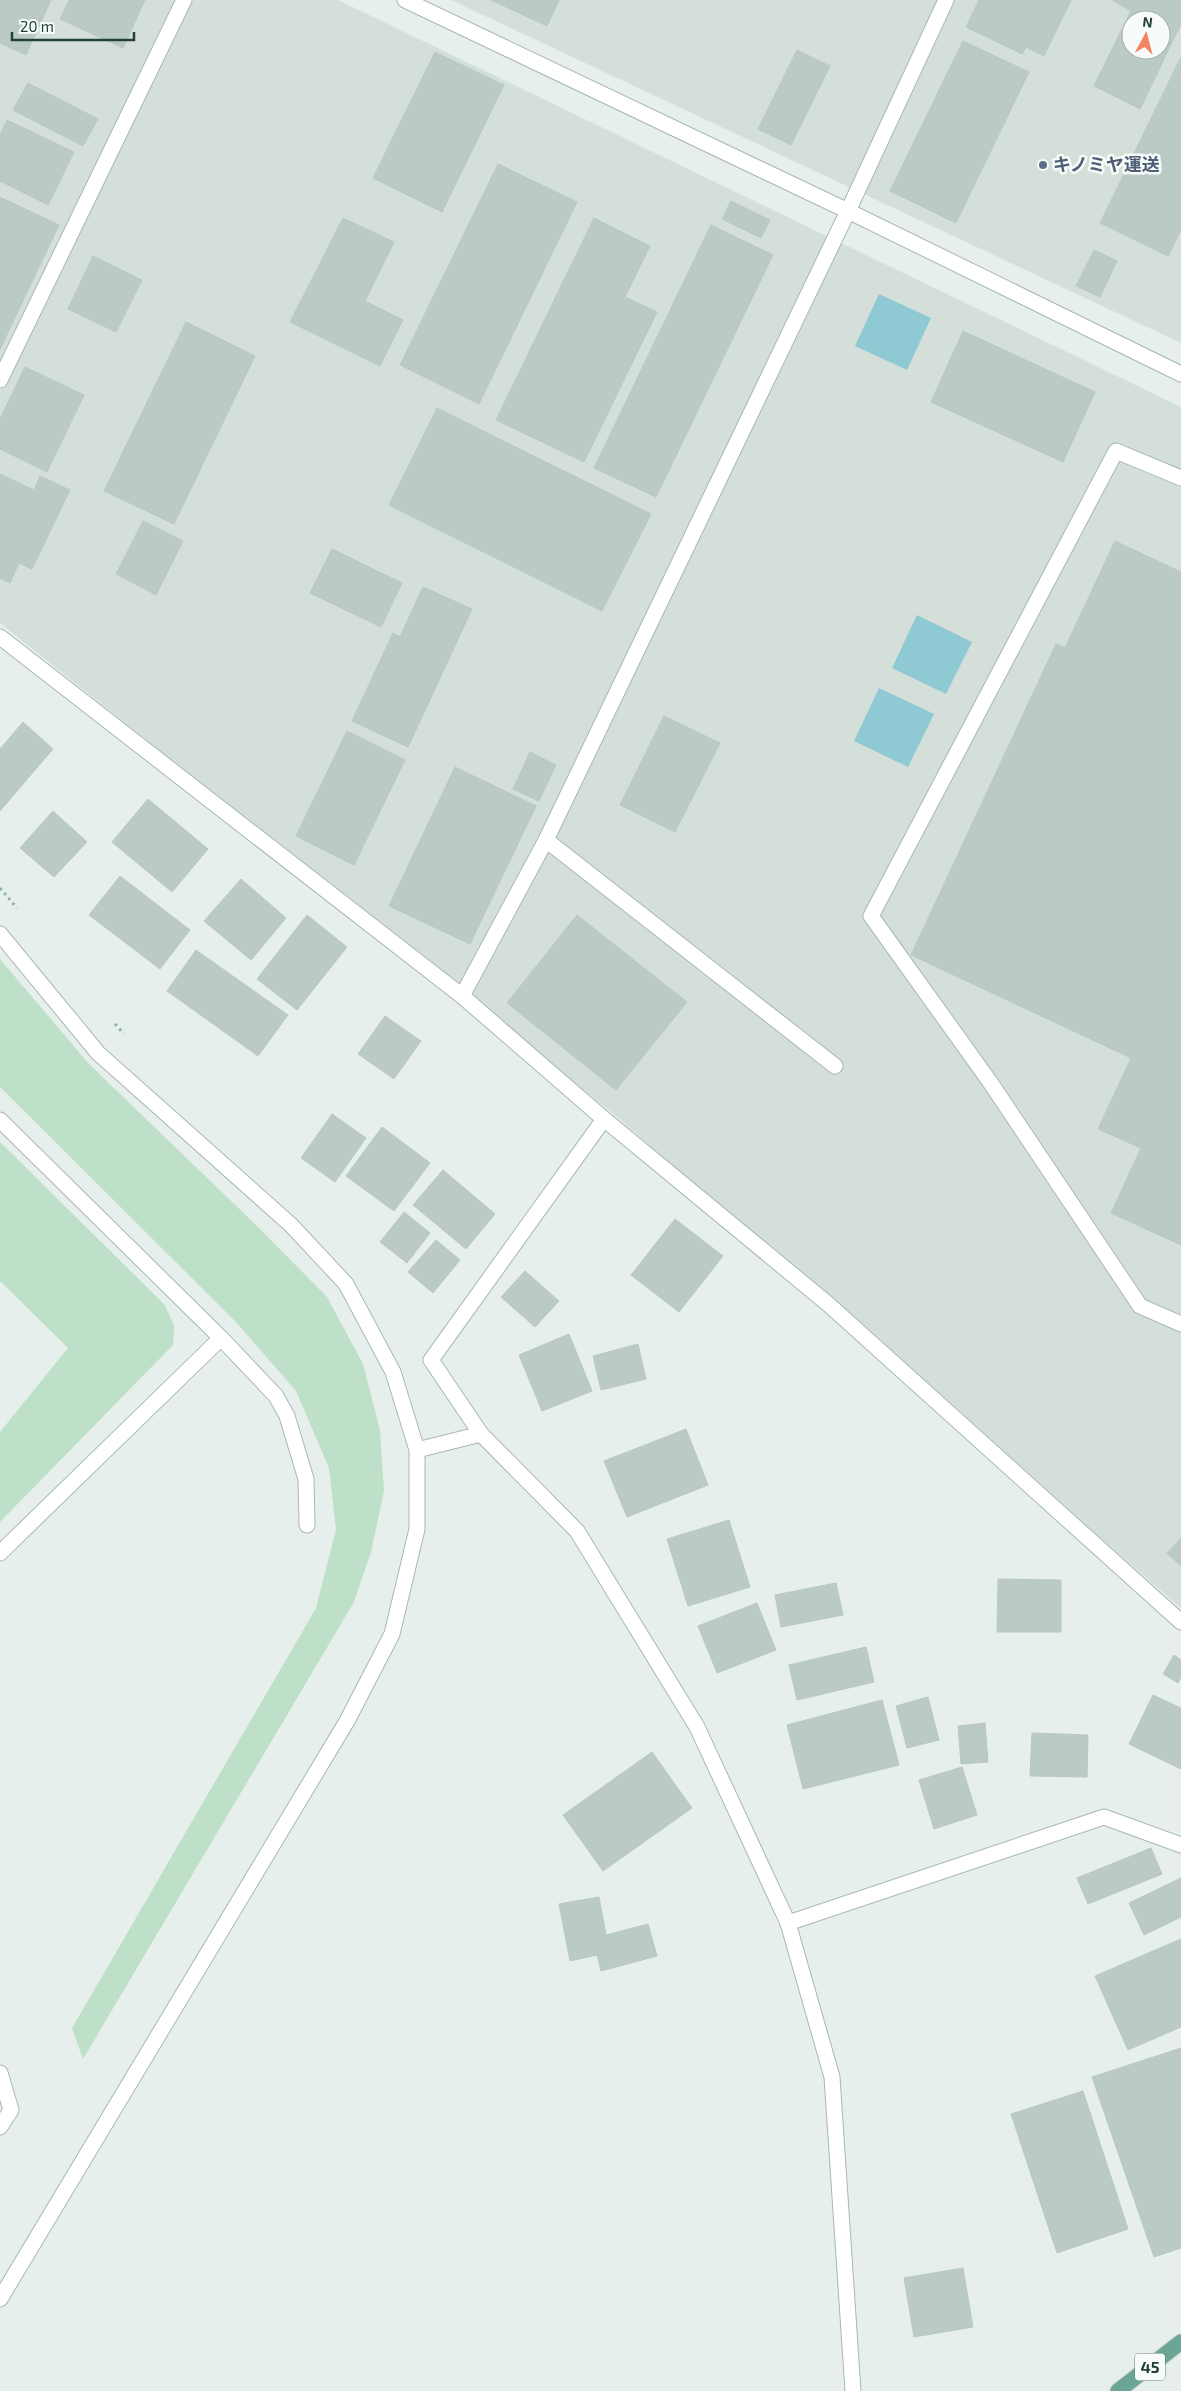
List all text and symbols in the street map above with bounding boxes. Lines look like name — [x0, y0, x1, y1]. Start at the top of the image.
scale bar — [12, 10, 135, 42]
north arrow — [1121, 10, 1171, 60]
text: N — [1142, 13, 1154, 31]
text: 20 m — [20, 17, 54, 35]
place label: キノミヤ運送 — [1053, 153, 1160, 175]
marker: キノミヤ運送 — [1037, 159, 1049, 171]
road number: 45 — [1135, 2354, 1165, 2380]

